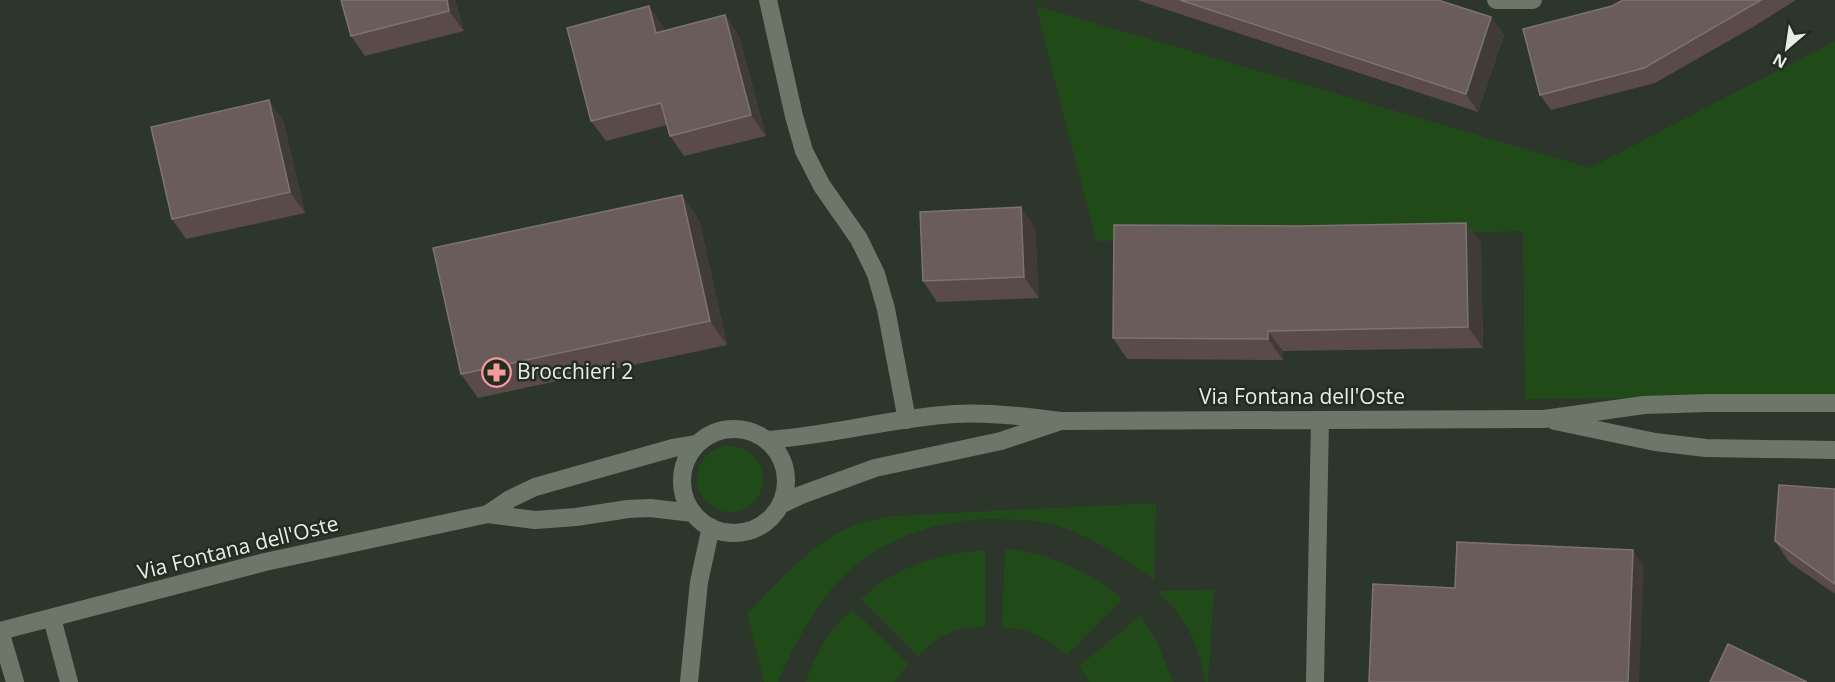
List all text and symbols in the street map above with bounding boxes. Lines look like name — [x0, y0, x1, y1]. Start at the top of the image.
north arrow — [1757, 18, 1817, 78]
text: N — [1769, 48, 1791, 74]
pharmacy icon: Brocchieri 2 — [480, 356, 512, 388]
place label: Brocchieri 2 — [517, 357, 633, 385]
street label: Via Fontana dell'Oste — [1199, 382, 1405, 410]
street label: Via Fontana dell'Oste — [134, 509, 341, 586]

